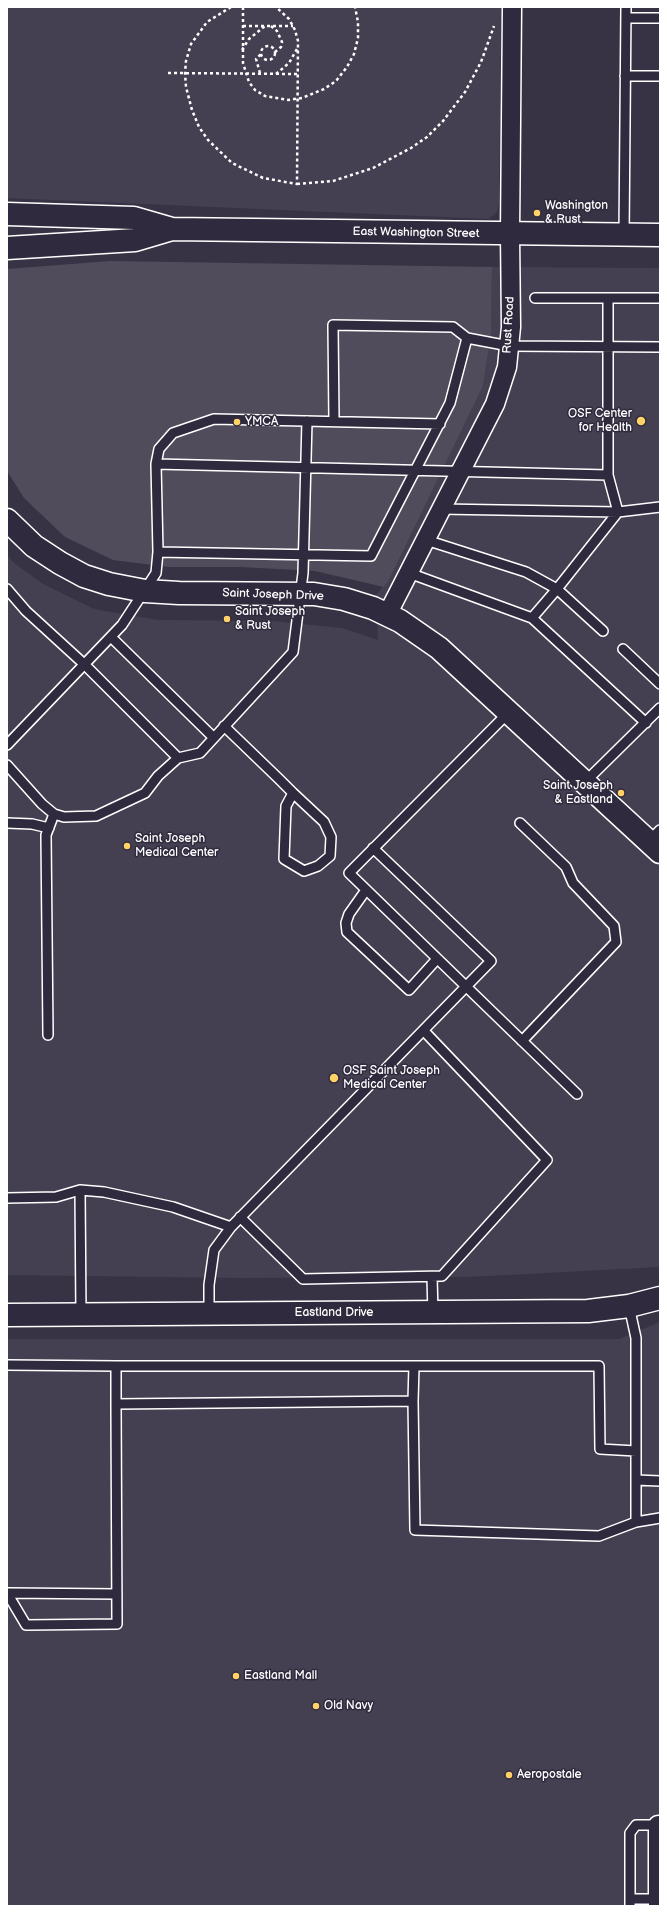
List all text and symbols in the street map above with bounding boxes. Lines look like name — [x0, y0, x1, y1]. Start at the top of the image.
place label: Washington & Rust — [545, 199, 608, 227]
marker: Washington & Rust — [532, 208, 542, 218]
street label: East Washington Street — [352, 225, 480, 241]
street label: Rust Road — [500, 296, 518, 354]
place label: OSF Center for Health — [568, 407, 632, 435]
place label: YMCA — [245, 415, 278, 429]
marker: OSF Center for Health — [635, 415, 647, 427]
marker: YMCA — [232, 417, 242, 427]
street label: Saint Joseph Drive — [222, 586, 324, 604]
place label: Saint Joseph & Rust — [235, 605, 305, 633]
marker: Saint Joseph & Rust — [222, 614, 232, 624]
place label: Saint Joseph & Eastland — [543, 779, 613, 807]
marker: Saint Joseph & Eastland — [616, 788, 626, 798]
place label: Saint Joseph Medical Center — [135, 832, 218, 860]
marker: Saint Joseph Medical Center — [122, 841, 132, 851]
place label: OSF Saint Joseph Medical Center — [343, 1064, 440, 1092]
marker: OSF Saint Joseph Medical Center — [328, 1072, 340, 1084]
street label: Eastland Drive — [295, 1306, 373, 1320]
place label: Eastland Mall — [244, 1669, 317, 1683]
marker: Eastland Mall — [231, 1671, 241, 1681]
place label: Old Navy — [324, 1699, 373, 1713]
marker: Old Navy — [311, 1701, 321, 1711]
place label: Aeropostale — [517, 1768, 582, 1782]
marker: Aeropostale — [504, 1770, 514, 1780]

